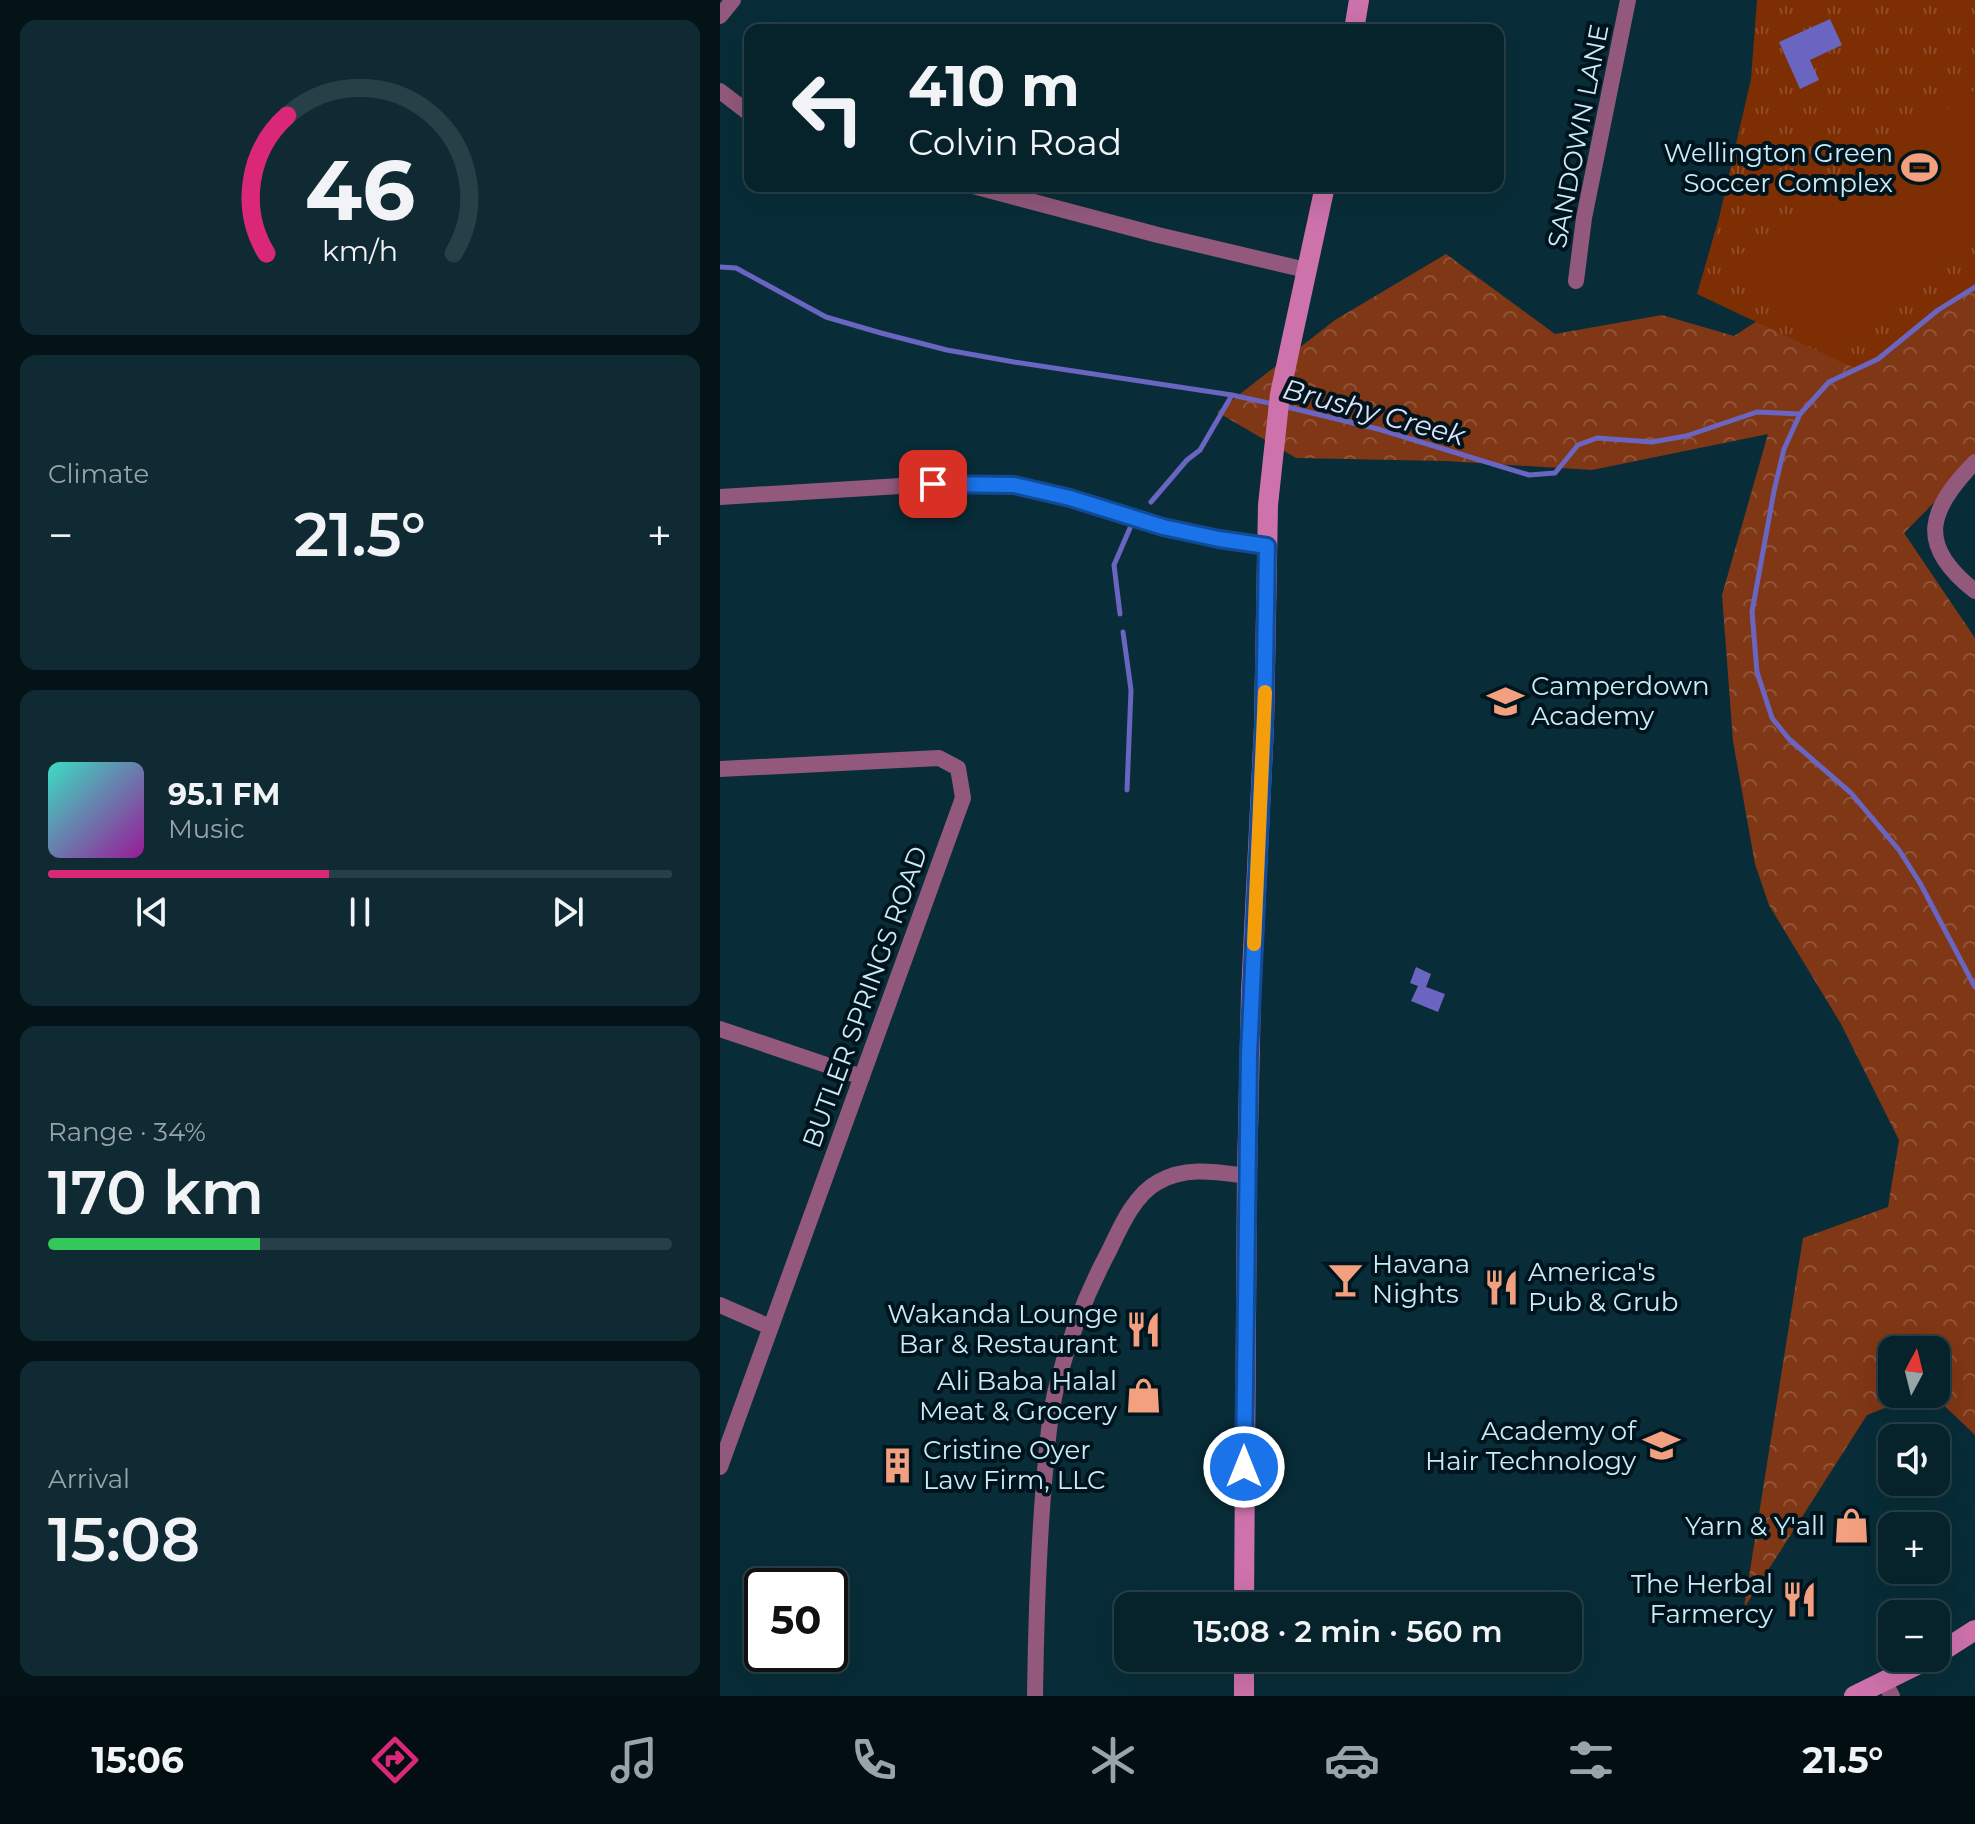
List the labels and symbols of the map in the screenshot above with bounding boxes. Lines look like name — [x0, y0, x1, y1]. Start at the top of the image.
street label: SANDOWN LANE — [1541, 21, 1615, 251]
place label: Wellington Green Soccer Complex — [1664, 137, 1893, 199]
sports icon: Wellington Green Soccer Complex — [1900, 149, 1938, 187]
water label: Brushy Creek — [1279, 371, 1470, 453]
pin — [899, 450, 967, 518]
place label: Camperdown Academy — [1531, 670, 1710, 732]
school or university icon: Camperdown Academy — [1486, 682, 1524, 720]
street label: BUTLER SPRINGS ROAD — [795, 842, 935, 1152]
place label: Havana Nights — [1372, 1248, 1470, 1310]
place label: America's Pub & Grub — [1528, 1256, 1678, 1318]
bar icon: Havana Nights — [1327, 1260, 1365, 1298]
restaurant icon: America's Pub & Grub — [1483, 1268, 1521, 1306]
place label: Wakanda Lounge Bar & Restaurant — [887, 1298, 1118, 1360]
restaurant icon: Wakanda Lounge Bar & Restaurant — [1125, 1310, 1163, 1348]
north arrow — [1878, 1336, 1950, 1408]
place label: Ali Baba Halal Meat & Grocery — [919, 1365, 1118, 1427]
shop icon: Ali Baba Halal Meat & Grocery — [1124, 1377, 1162, 1415]
place label: Academy of Hair Technology — [1425, 1415, 1637, 1477]
position arrow — [1202, 1425, 1286, 1509]
school or university icon: Academy of Hair Technology — [1643, 1427, 1681, 1465]
place label: Cristine Oyer Law Firm, LLC — [923, 1434, 1105, 1496]
building icon: Cristine Oyer Law Firm, LLC — [878, 1446, 916, 1484]
shop icon: Yarn & Y'all — [1832, 1507, 1870, 1545]
place label: Yarn & Y'all — [1685, 1510, 1825, 1542]
speed limit sign: 50 — [744, 1568, 848, 1672]
place label: The Herbal Farmercy — [1631, 1568, 1774, 1630]
restaurant icon: The Herbal Farmercy — [1780, 1580, 1818, 1618]

